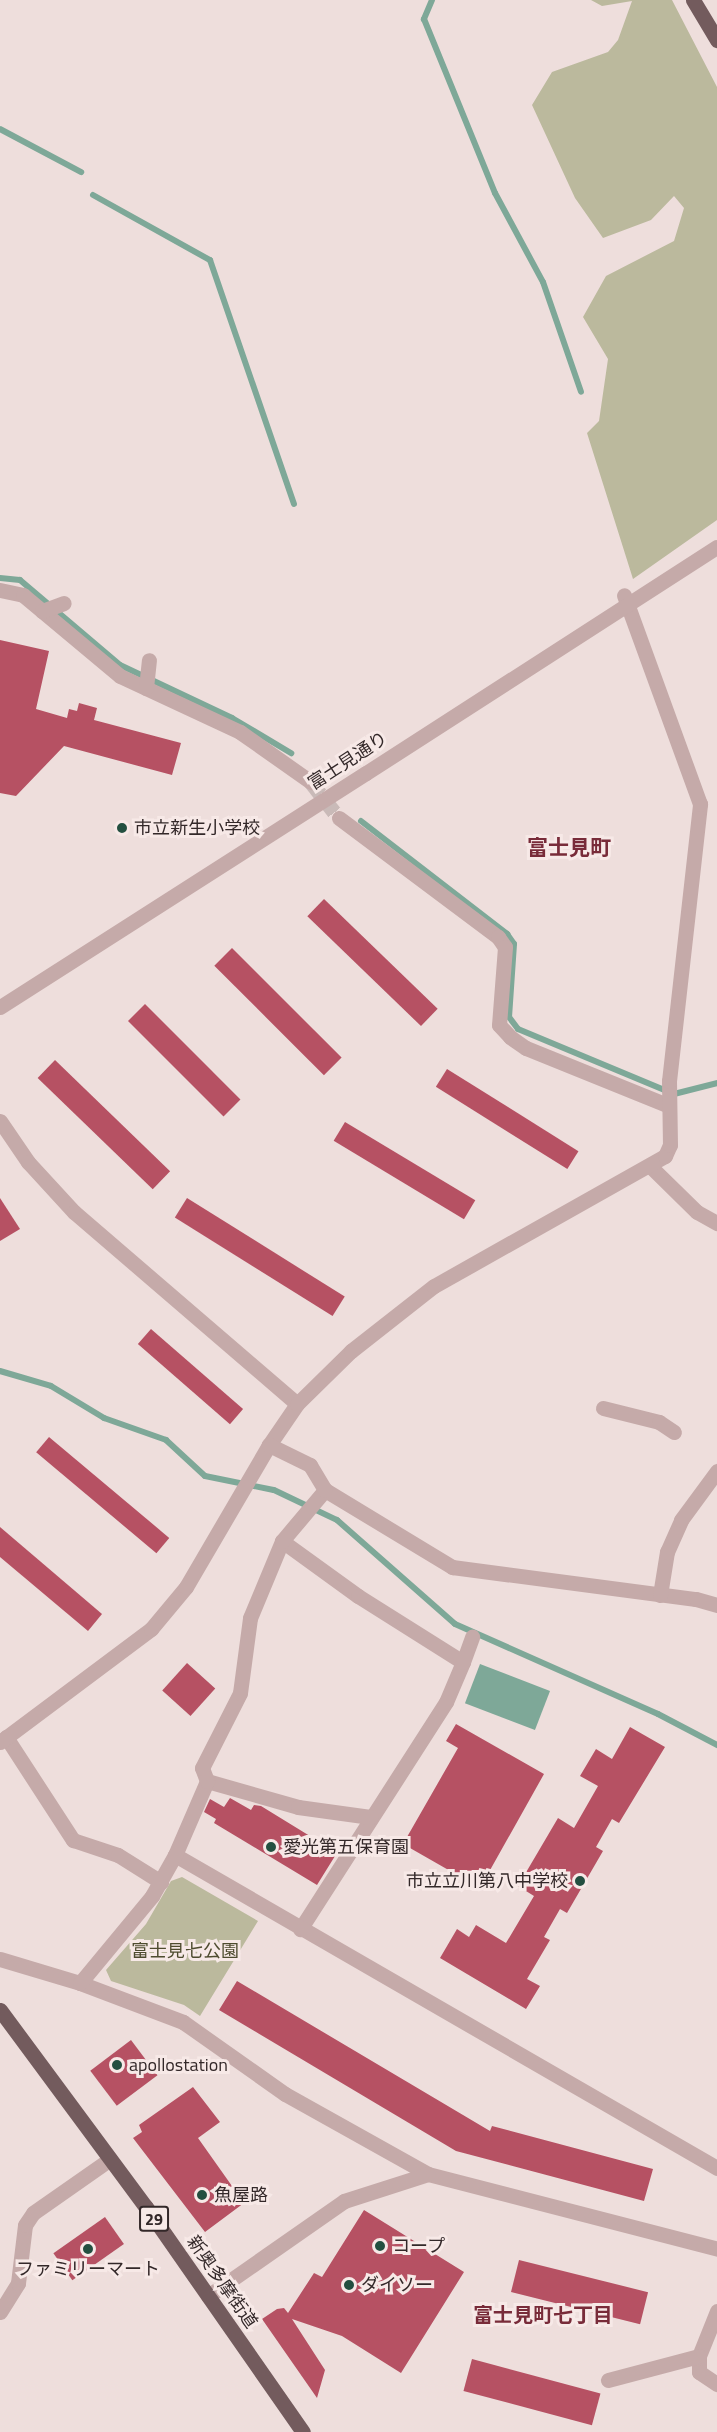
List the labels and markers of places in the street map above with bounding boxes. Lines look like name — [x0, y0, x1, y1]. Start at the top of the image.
place label: 市立新生小学校 — [134, 817, 260, 839]
marker: 市立新生小学校 — [115, 821, 129, 835]
place label: 愛光第五保育園 — [283, 1836, 409, 1858]
marker: 愛光第五保育園 — [264, 1840, 278, 1854]
place label: 市立立川第八中学校 — [406, 1870, 568, 1892]
marker: 市立立川第八中学校 — [573, 1874, 587, 1888]
place label: apollostation — [129, 2054, 228, 2076]
marker: apollostation — [110, 2058, 124, 2072]
place label: 魚屋路 — [214, 2184, 268, 2206]
marker: 魚屋路 — [195, 2188, 209, 2202]
place label: コープ — [392, 2235, 446, 2257]
marker: コープ — [373, 2239, 387, 2253]
marker: ファミリーマート — [81, 2242, 95, 2256]
place label: ファミリーマート — [16, 2258, 160, 2280]
place label: ダイソー — [361, 2274, 433, 2296]
marker: ダイソー — [342, 2278, 356, 2292]

